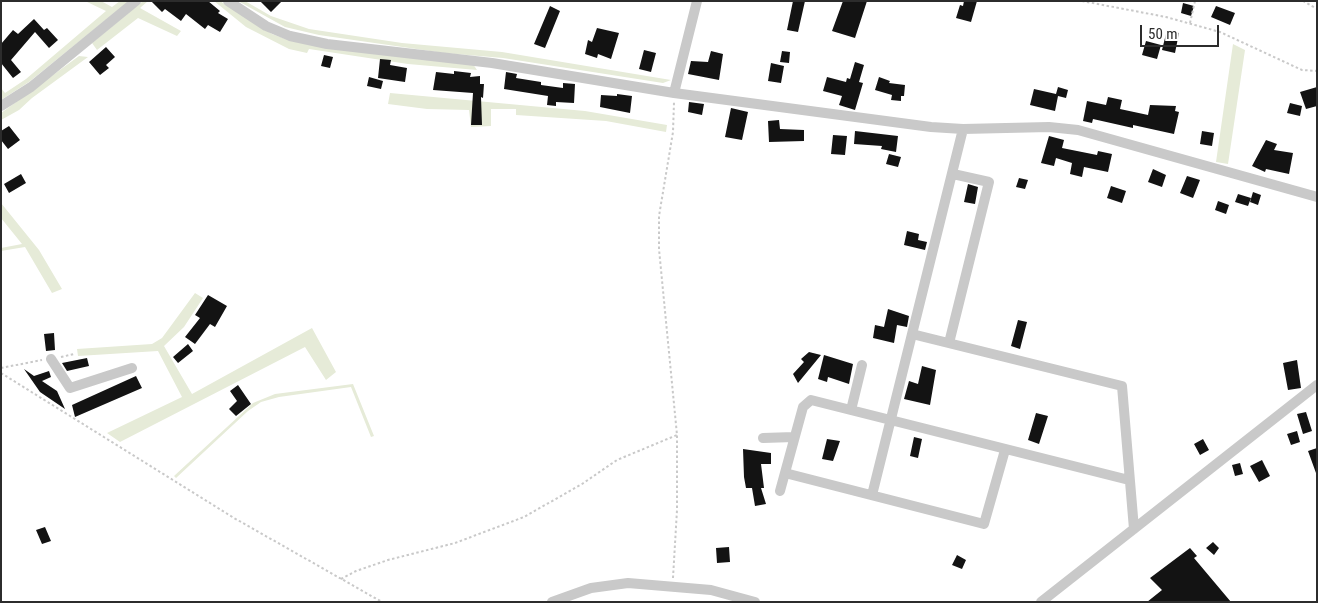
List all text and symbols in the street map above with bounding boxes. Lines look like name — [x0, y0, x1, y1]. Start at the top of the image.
scale bar — [1143, 15, 1222, 47]
text: 50 m — [1148, 25, 1178, 43]

